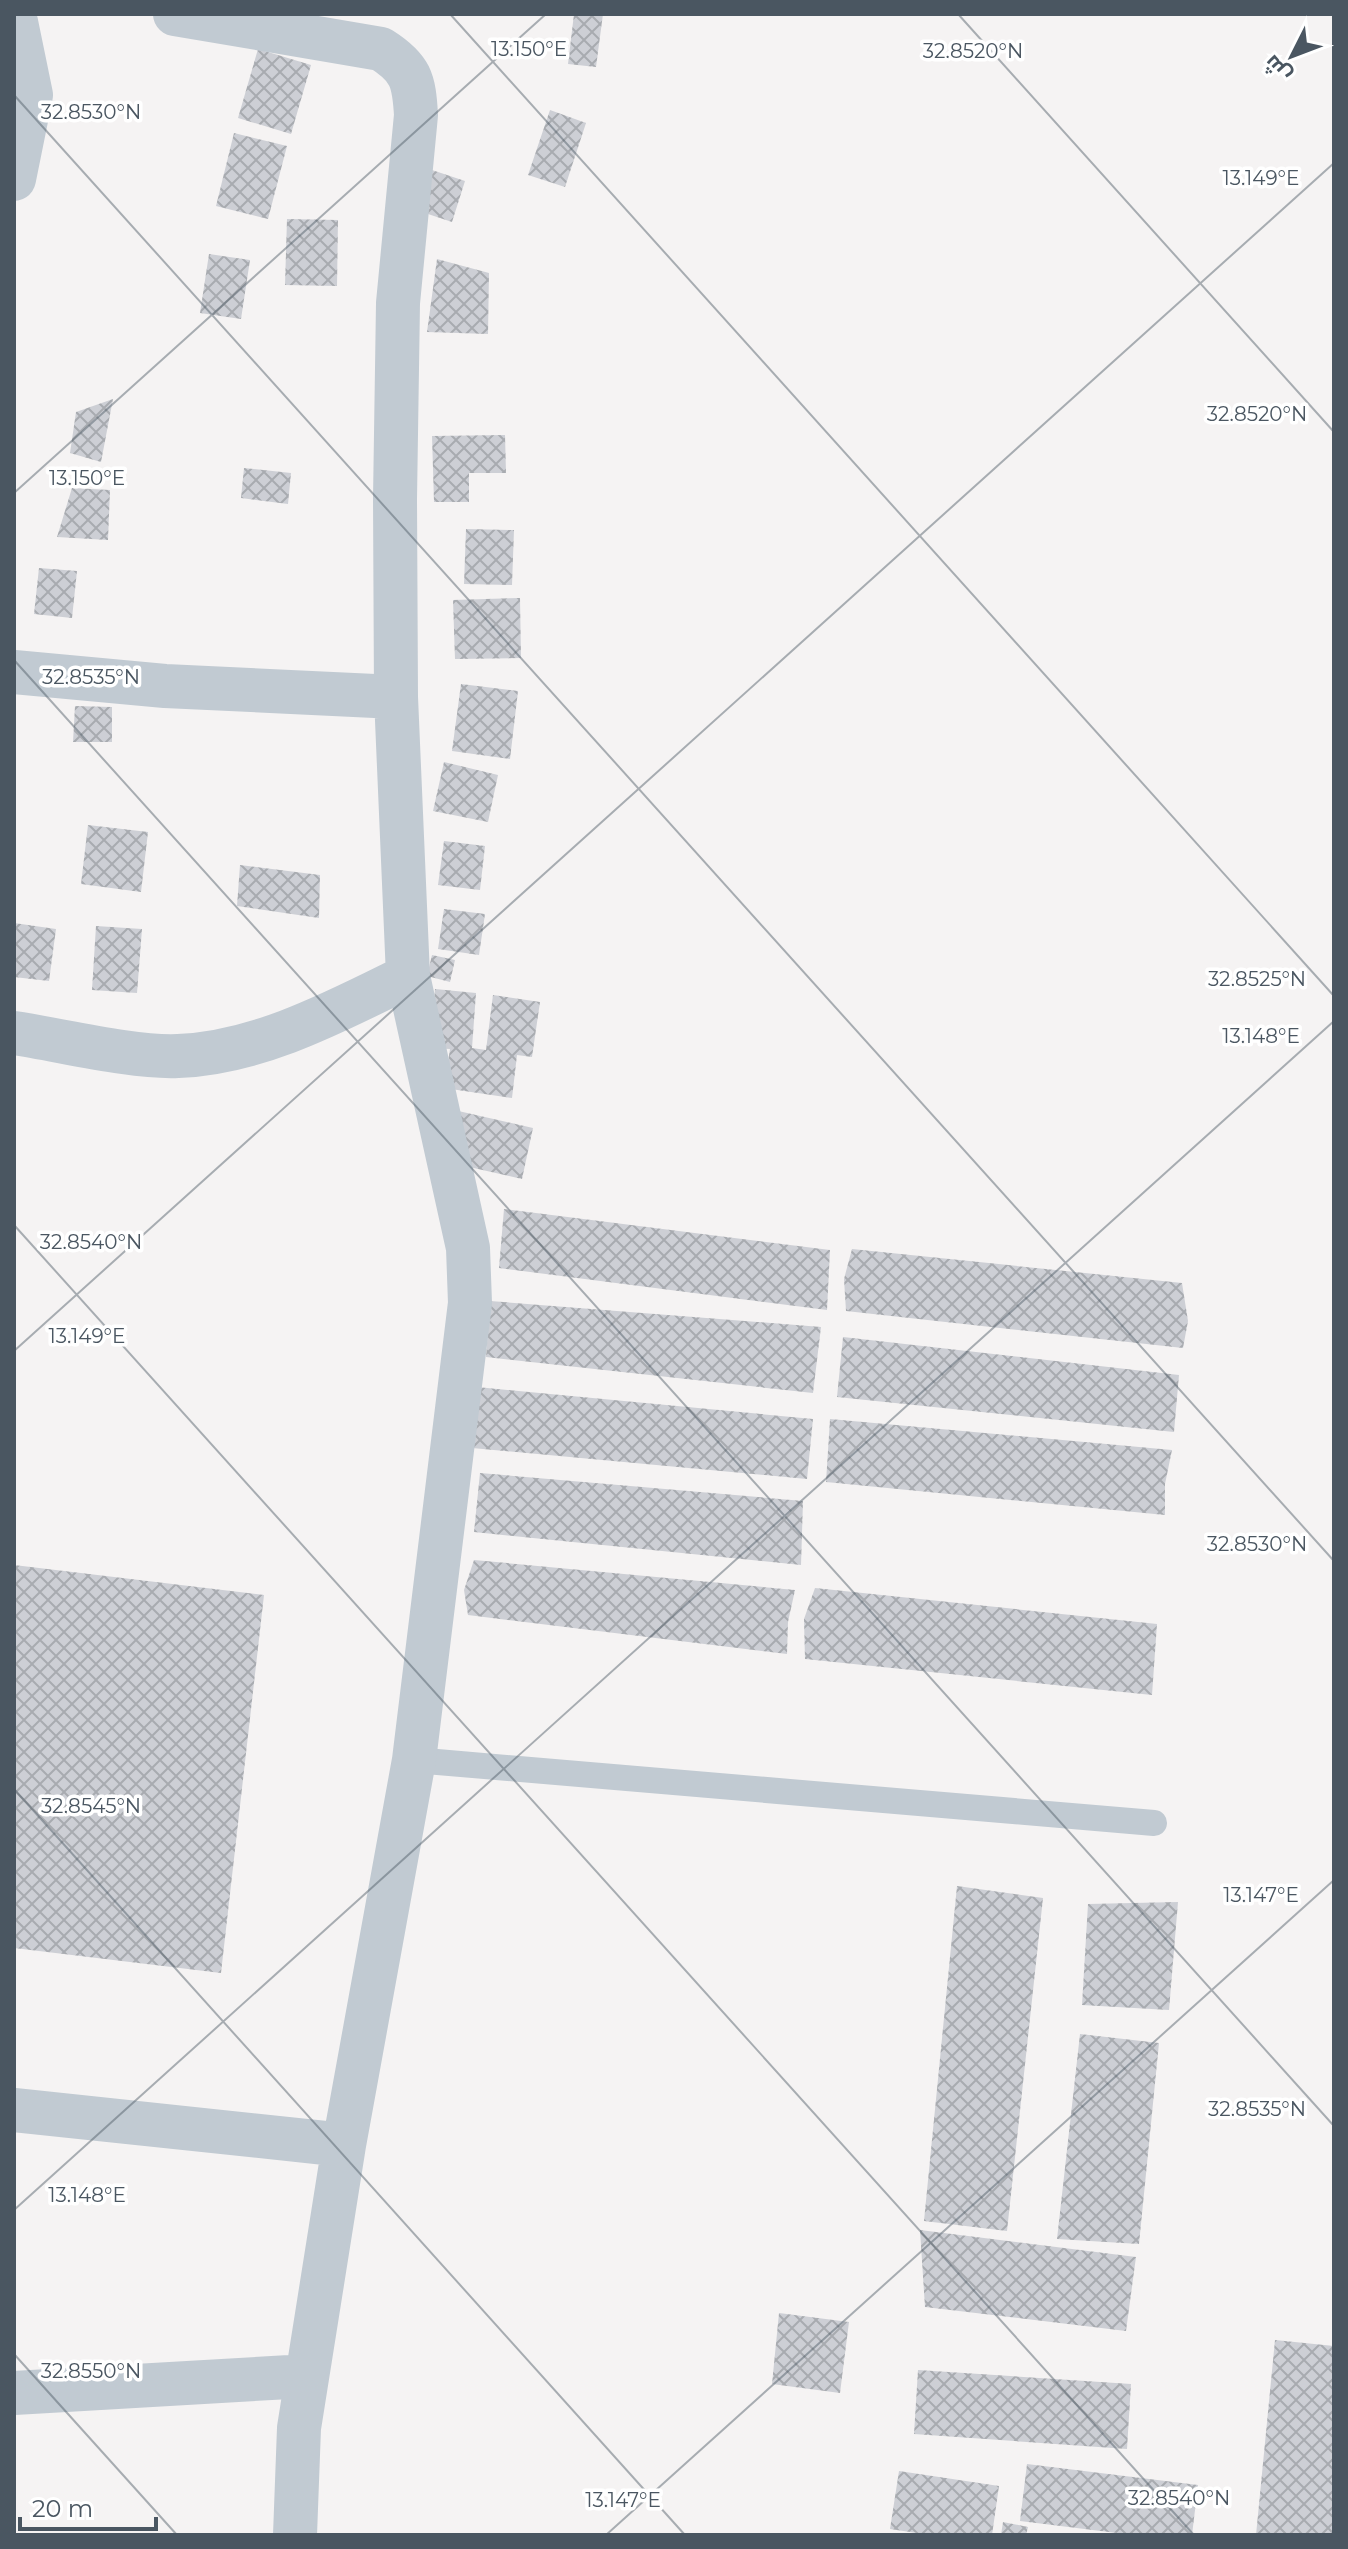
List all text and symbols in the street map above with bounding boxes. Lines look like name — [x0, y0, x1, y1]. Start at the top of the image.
north arrow — [1252, 16, 1332, 96]
text: 13.150°E — [491, 37, 567, 61]
text: 32.8520°N — [923, 39, 1023, 63]
text: ش — [1258, 50, 1297, 89]
text: 32.8530°N — [41, 100, 141, 124]
text: 13.149°E — [1223, 166, 1299, 190]
text: 32.8520°N — [1207, 402, 1307, 426]
text: 13.150°E — [49, 466, 125, 490]
text: 32.8535°N — [42, 665, 140, 689]
text: 32.8525°N — [1208, 967, 1306, 991]
text: 13.148°E — [1222, 1024, 1300, 1048]
text: 32.8540°N — [40, 1230, 142, 1254]
text: 13.149°E — [49, 1324, 125, 1348]
text: 32.8530°N — [1207, 1532, 1307, 1556]
text: 32.8545°N — [41, 1794, 141, 1818]
text: 13.147°E — [1223, 1883, 1299, 1907]
text: 32.8535°N — [1208, 2097, 1306, 2121]
text: 13.148°E — [48, 2183, 126, 2207]
text: 32.8550°N — [41, 2359, 141, 2383]
scale bar — [20, 2481, 156, 2531]
text: 32.8540°N — [1128, 2486, 1230, 2510]
text: 13.147°E — [585, 2488, 661, 2512]
text: 20 m — [32, 2494, 93, 2523]

